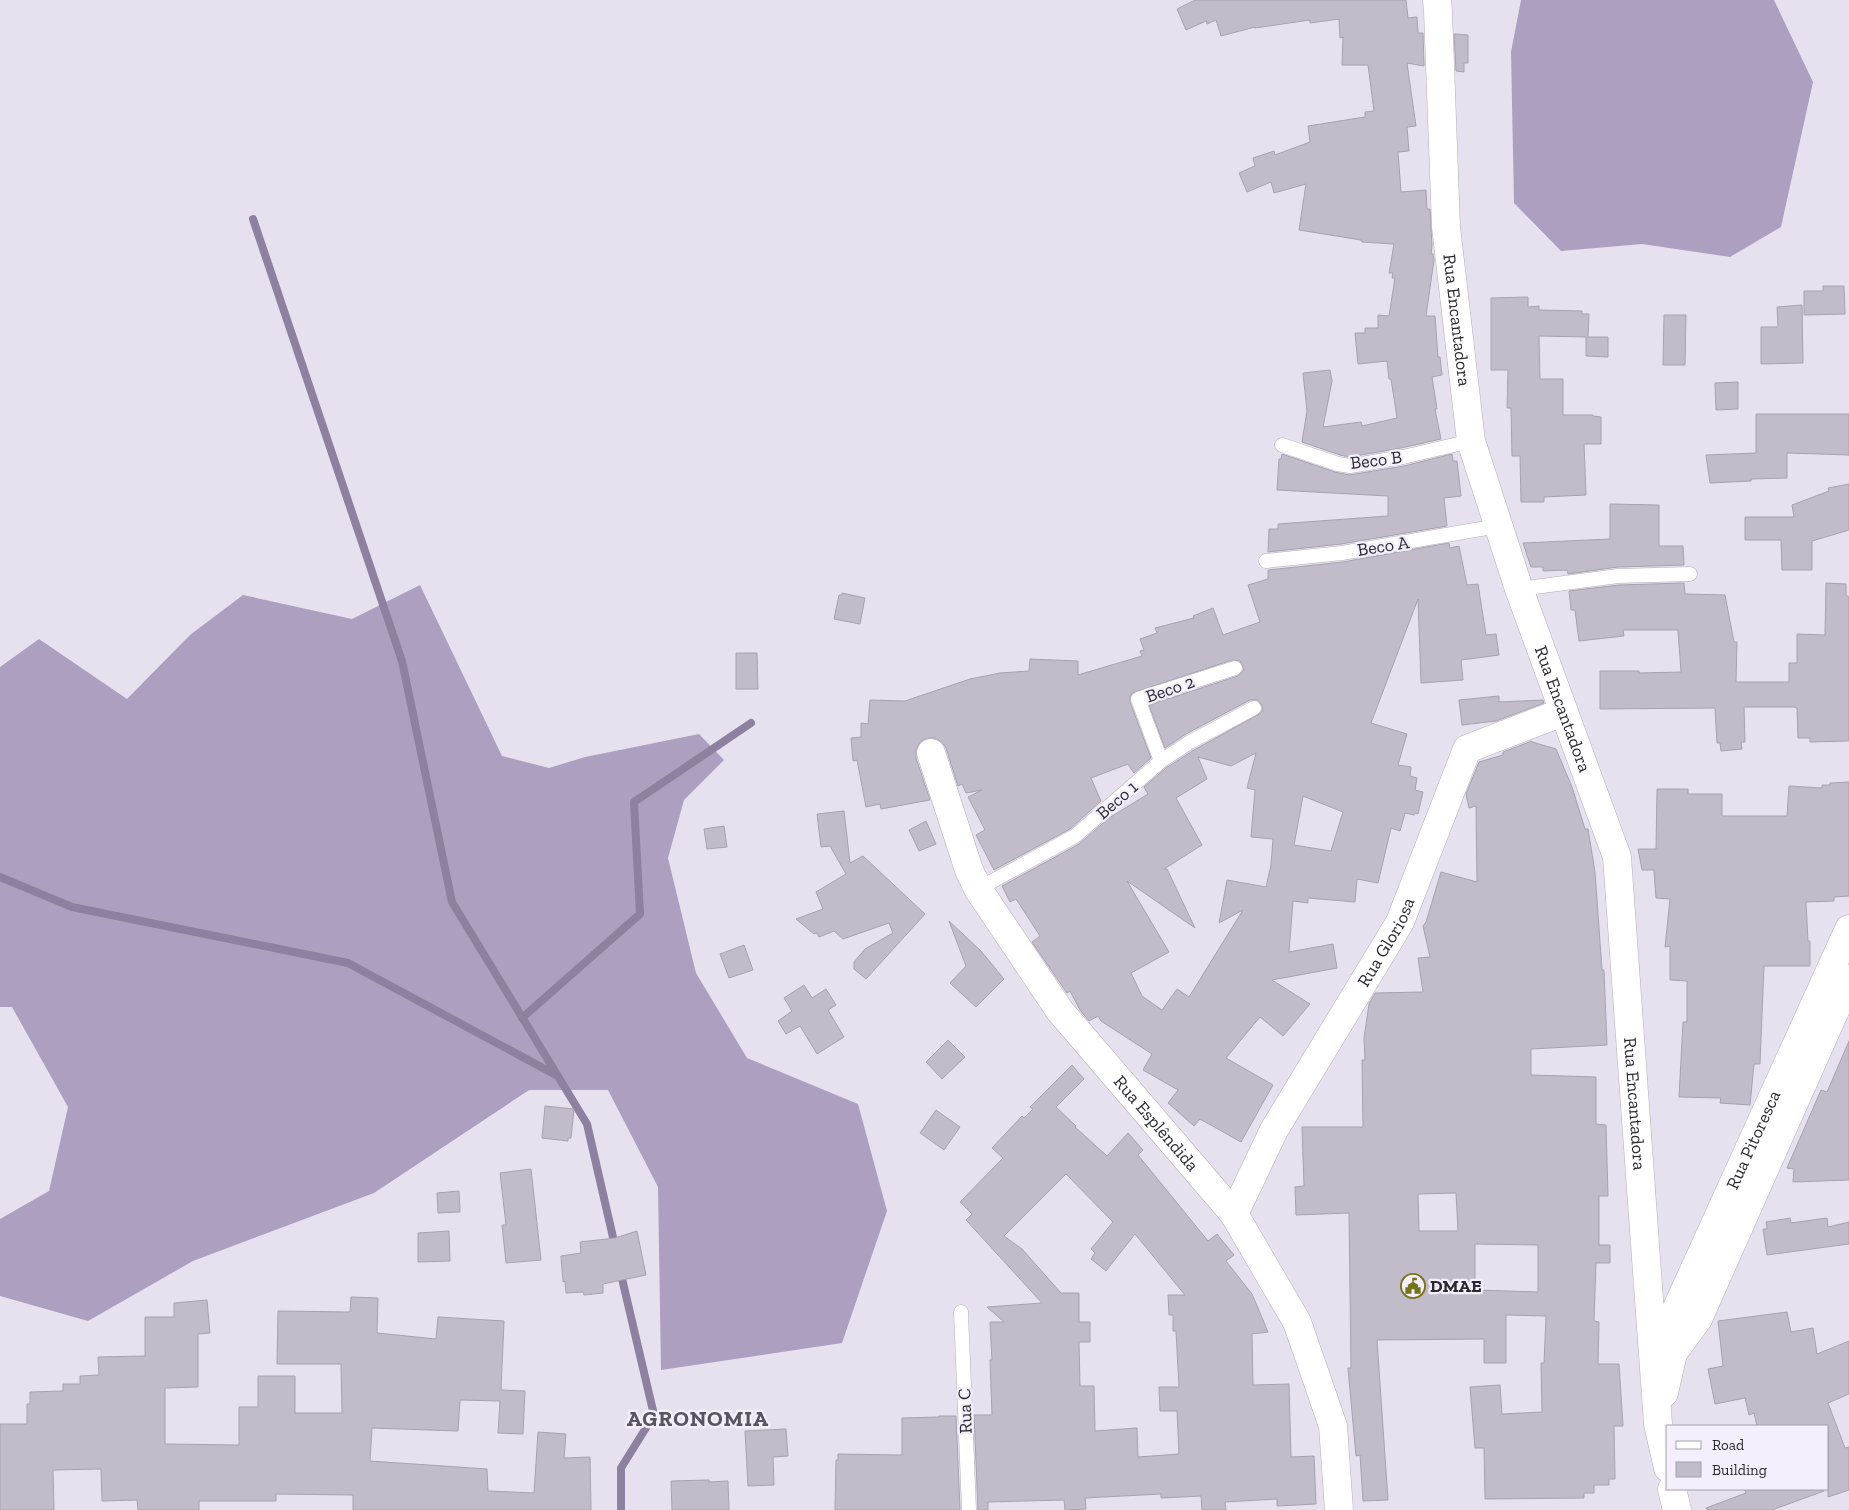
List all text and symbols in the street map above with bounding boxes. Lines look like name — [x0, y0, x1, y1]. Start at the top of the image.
street label: Rua Encantadora — [1438, 253, 1476, 388]
street label: Beco B — [1349, 446, 1403, 474]
street label: Beco A — [1356, 531, 1411, 561]
street label: Rua Encantadora — [1530, 643, 1596, 776]
street label: Beco 2 — [1143, 670, 1197, 708]
street label: Beco 1 — [1092, 776, 1142, 824]
street label: Rua Gloriosa — [1352, 894, 1419, 991]
street label: Rua Encantadora — [1619, 1037, 1651, 1171]
street label: Rua Esplêndida — [1109, 1071, 1204, 1176]
street label: Rua Pitoresca — [1721, 1087, 1785, 1193]
public building icon: DMAE — [1400, 1273, 1426, 1299]
place label: DMAE — [1430, 1275, 1482, 1297]
street label: Rua C — [953, 1388, 977, 1434]
district label: AGRONOMIA — [627, 1405, 769, 1432]
legend — [1666, 1425, 1829, 1490]
text: Road — [1712, 1436, 1745, 1454]
text: Building — [1712, 1461, 1767, 1479]

